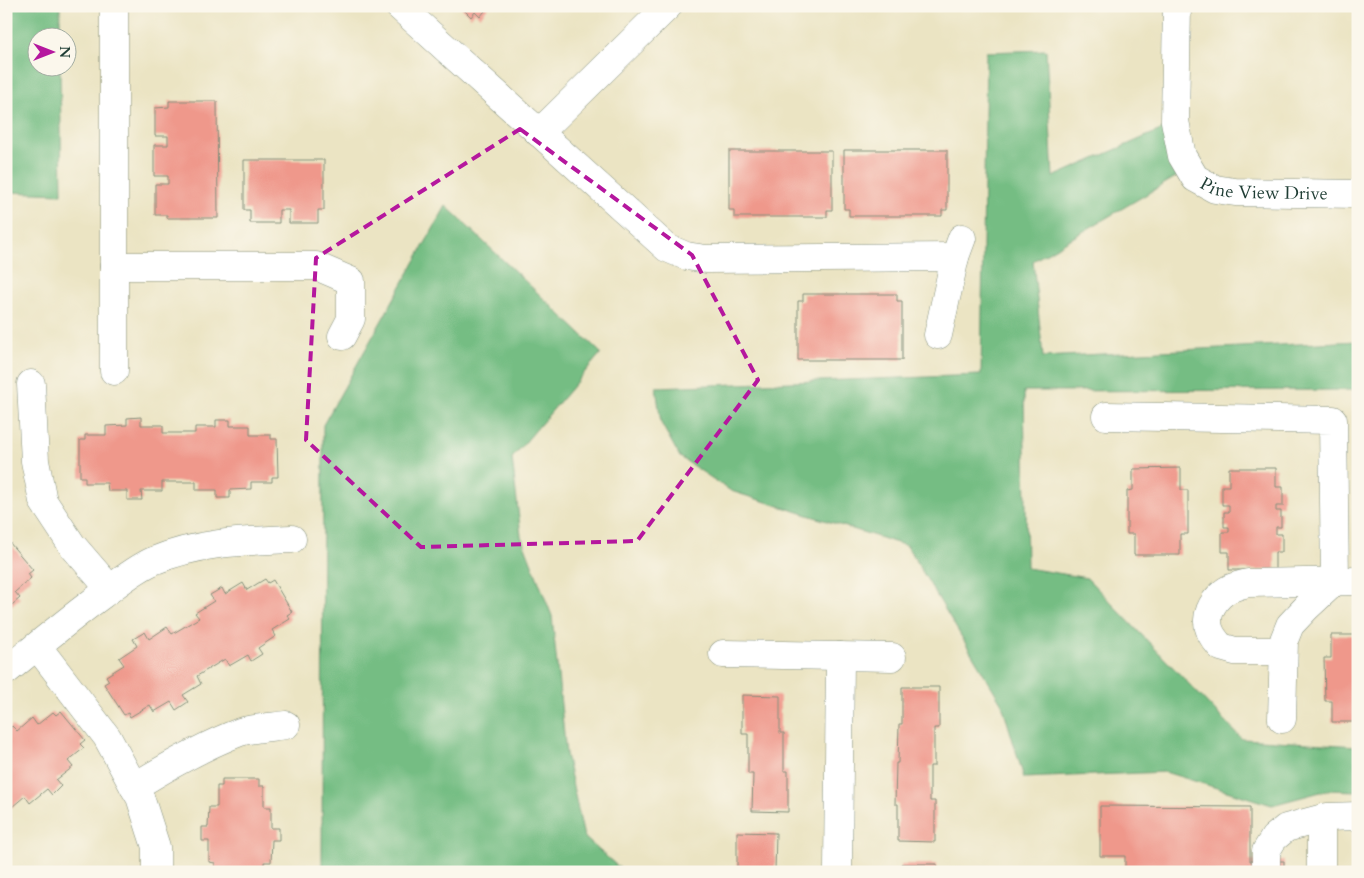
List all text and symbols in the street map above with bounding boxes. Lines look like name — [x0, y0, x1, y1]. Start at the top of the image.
north arrow — [28, 28, 78, 78]
text: N — [55, 46, 74, 58]
street label: Pine View Drive — [1196, 171, 1328, 206]

